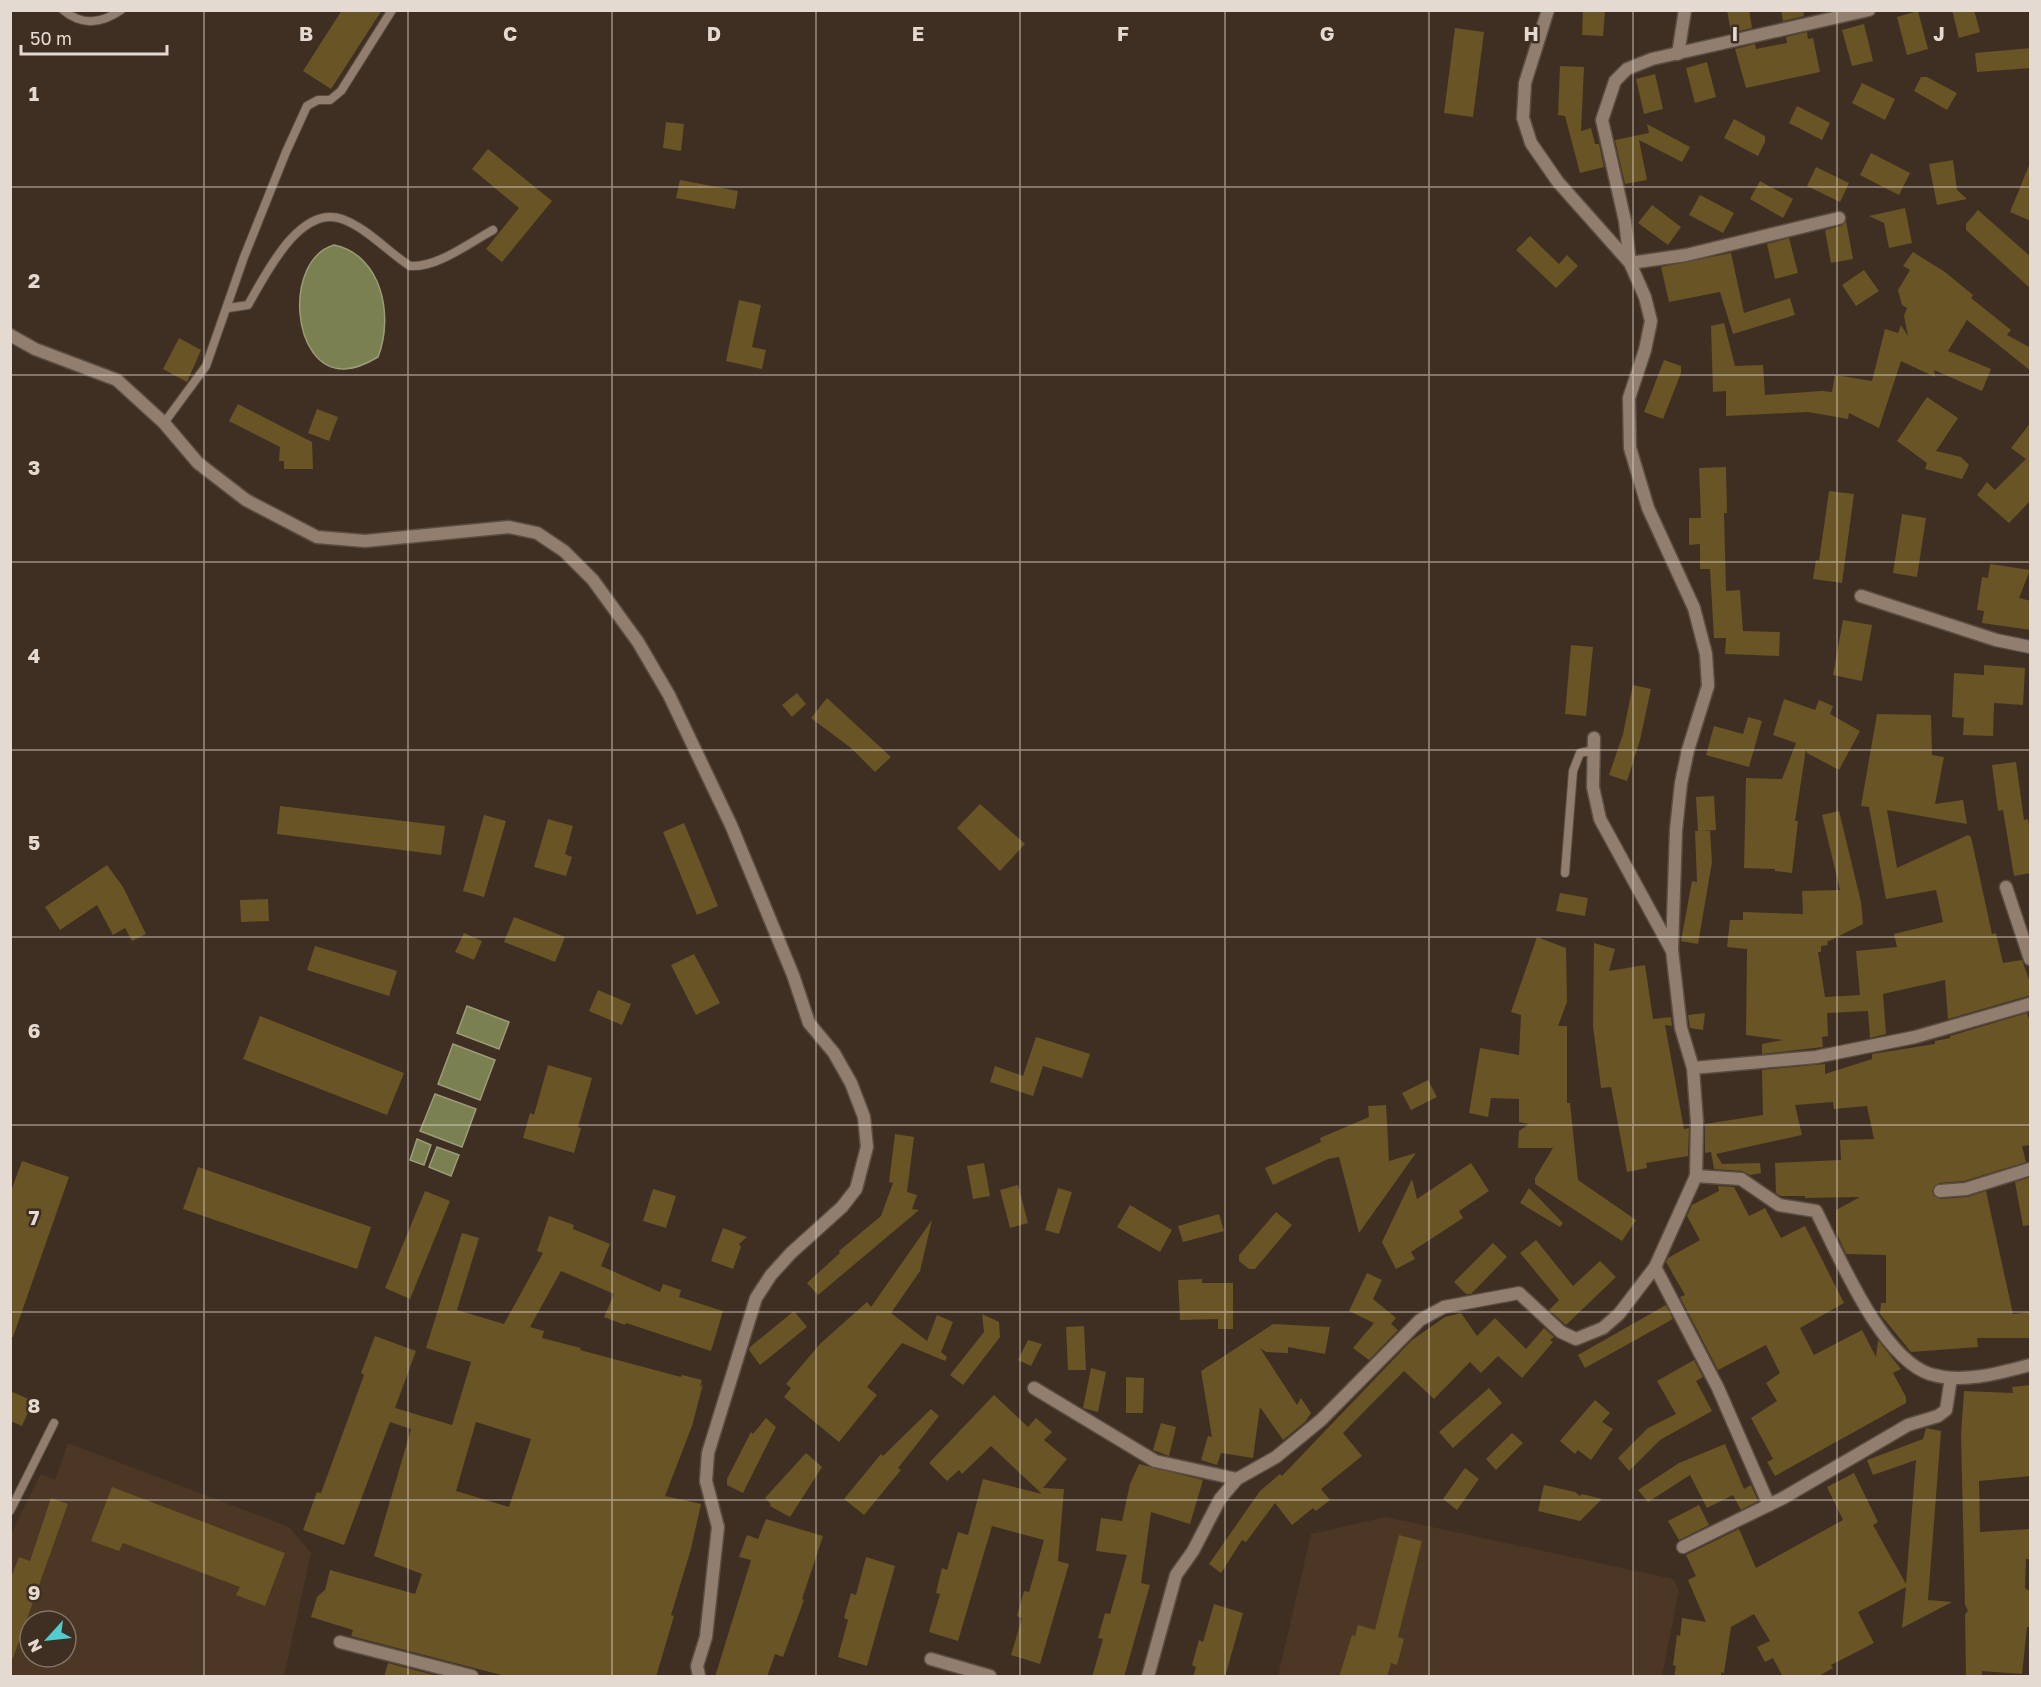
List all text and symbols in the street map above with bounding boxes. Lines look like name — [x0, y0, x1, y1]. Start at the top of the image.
scale bar — [21, 18, 166, 56]
text: B — [299, 21, 313, 45]
text: C — [503, 21, 517, 45]
text: D — [707, 21, 721, 45]
text: E — [912, 21, 924, 45]
text: F — [1117, 21, 1129, 45]
text: G — [1320, 21, 1334, 45]
text: H — [1523, 21, 1539, 45]
text: I — [1732, 21, 1738, 45]
text: J — [1933, 21, 1945, 45]
text: 50 m — [30, 27, 72, 49]
text: 1 — [29, 81, 39, 105]
text: 2 — [28, 268, 40, 292]
text: 3 — [28, 455, 40, 479]
text: 4 — [28, 643, 40, 667]
text: 5 — [28, 830, 40, 854]
text: 6 — [28, 1018, 40, 1042]
text: 7 — [29, 1205, 40, 1229]
text: 8 — [28, 1393, 40, 1417]
text: 9 — [28, 1580, 40, 1604]
north arrow — [18, 1609, 78, 1669]
text: N — [23, 1636, 46, 1656]

